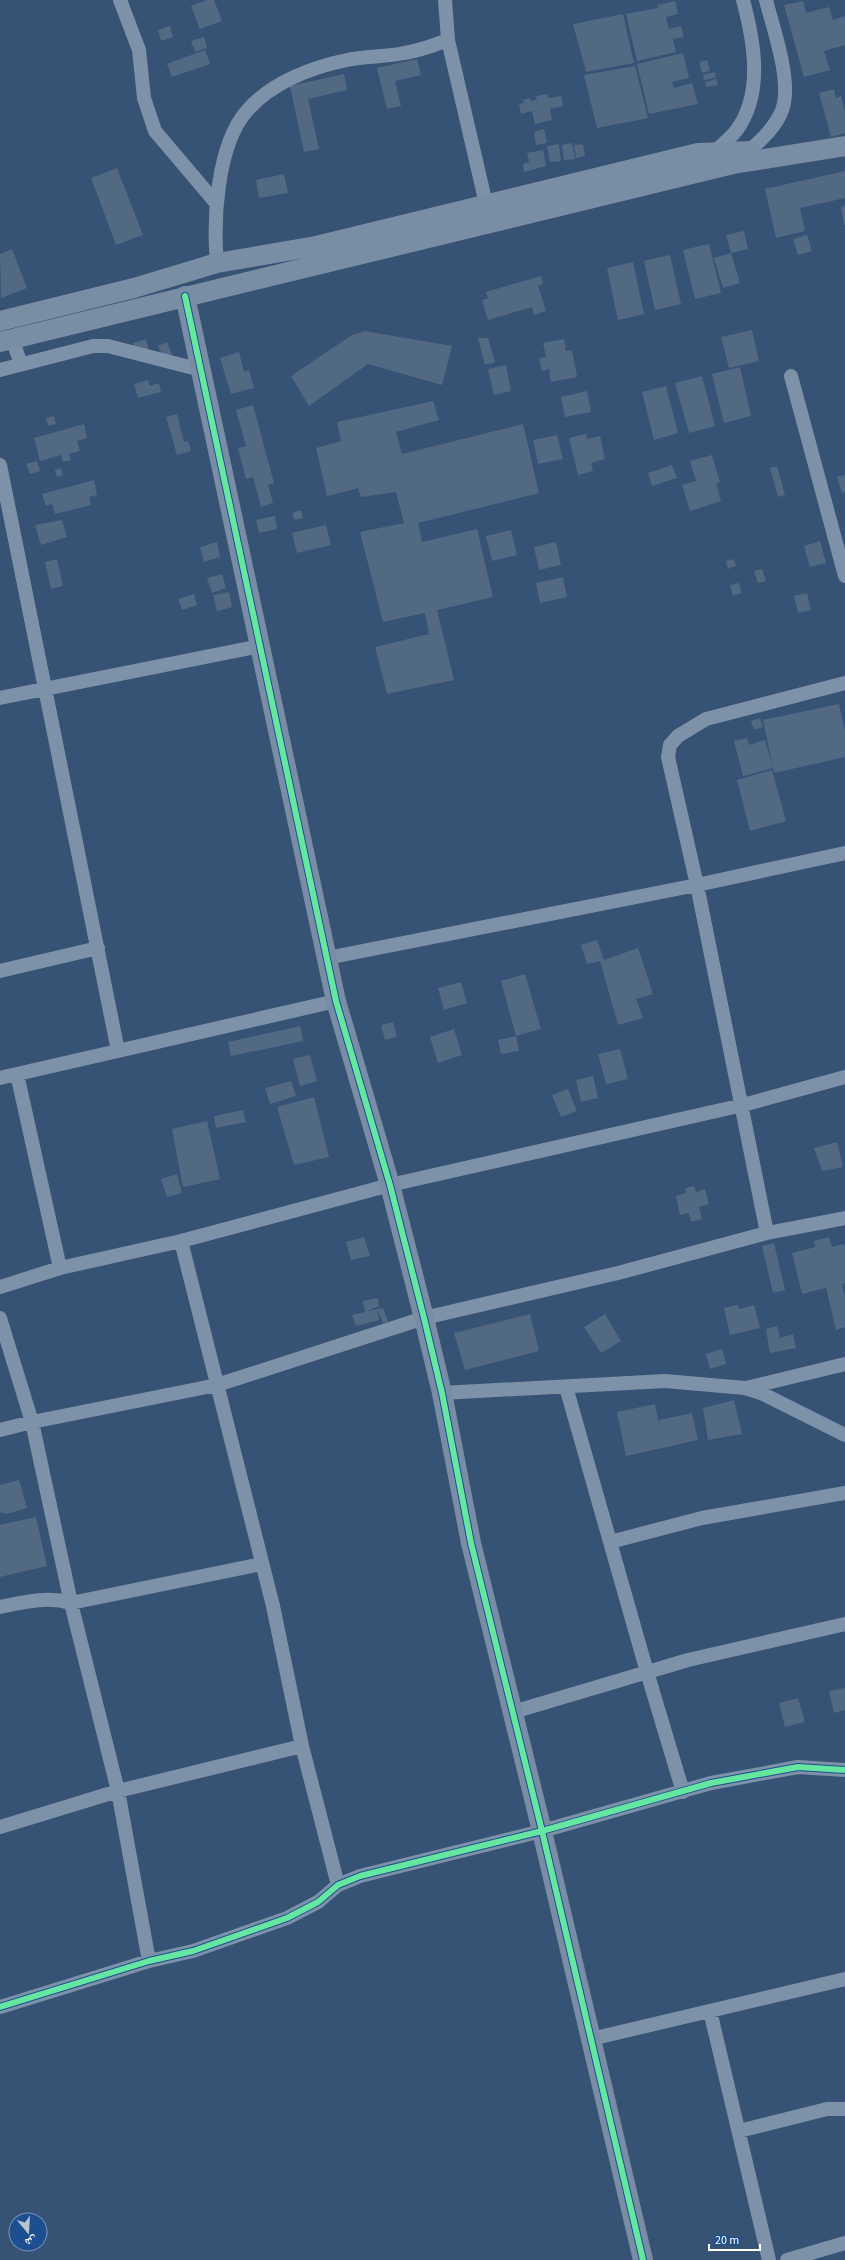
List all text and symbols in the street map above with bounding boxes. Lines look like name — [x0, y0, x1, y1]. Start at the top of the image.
north arrow — [8, 2212, 48, 2252]
scale bar — [709, 2226, 760, 2252]
text: ش — [23, 2232, 39, 2250]
text: 20 m — [715, 2232, 739, 2249]

